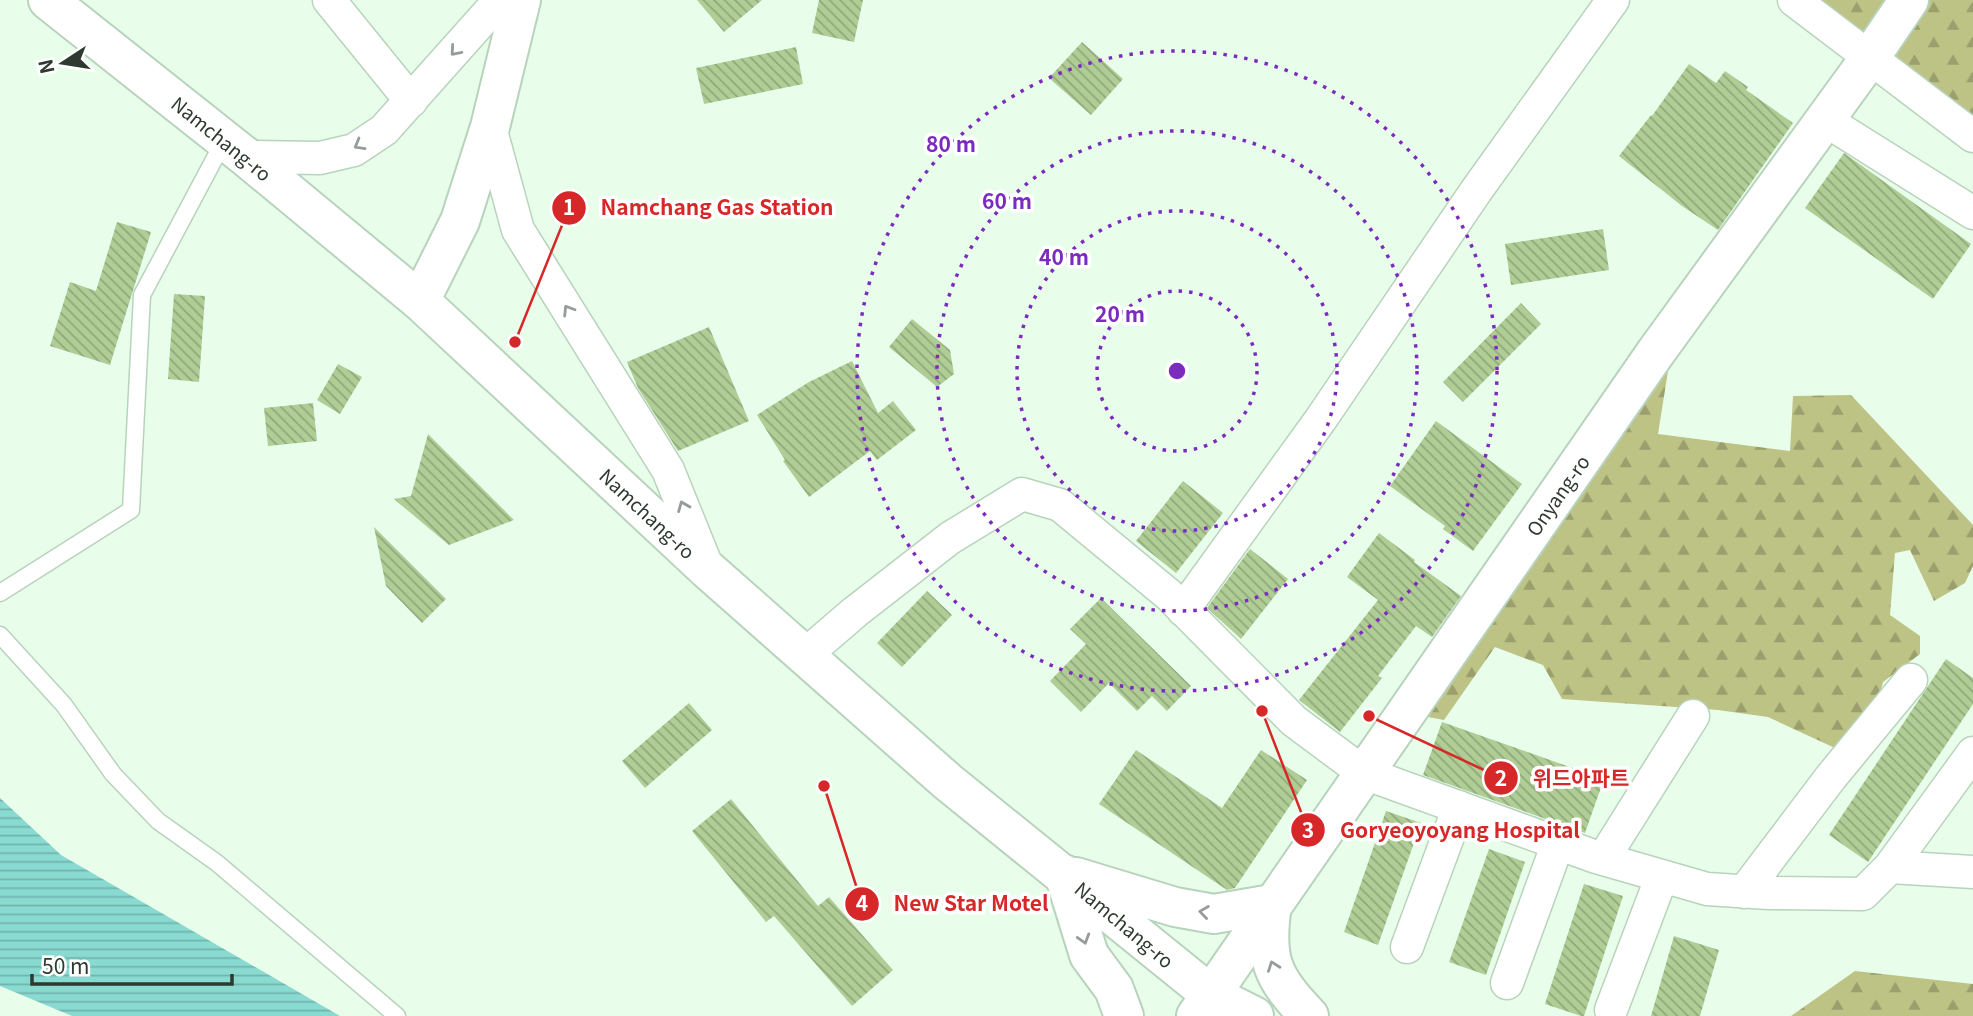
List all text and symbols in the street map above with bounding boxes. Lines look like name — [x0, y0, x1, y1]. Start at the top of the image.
north arrow — [28, 28, 98, 98]
one-way arrow — [451, 42, 463, 55]
text: N — [30, 57, 60, 77]
street label: Namchang-ro — [166, 89, 278, 187]
text: 80 m — [926, 128, 976, 158]
one-way arrow — [354, 137, 367, 150]
text: 60 m — [982, 185, 1032, 215]
callout: Namchang Gas Station — [552, 187, 848, 229]
text: 1 — [563, 191, 575, 221]
text: Namchang Gas Station — [601, 191, 833, 221]
text: 40 m — [1039, 241, 1089, 271]
text: 20 m — [1095, 298, 1145, 328]
one-way arrow — [564, 305, 577, 318]
centre of rings — [1165, 359, 1189, 383]
street label: Onyang-ro — [1519, 449, 1595, 541]
street label: Namchang-ro — [594, 462, 702, 564]
one-way arrow — [677, 501, 691, 513]
callout: 위드아파트 — [1483, 757, 1643, 799]
text: 2 — [1495, 762, 1507, 792]
text: 위드아파트 — [1533, 762, 1629, 792]
callout: Goryeoyoyang Hospital — [1291, 809, 1594, 851]
text: 3 — [1302, 814, 1314, 844]
text: Goryeoyoyang Hospital — [1340, 814, 1580, 844]
street label: Namchang-ro — [1070, 875, 1180, 973]
callout: New Star Motel — [844, 883, 1062, 925]
text: 4 — [856, 887, 868, 917]
text: New Star Motel — [893, 887, 1049, 917]
one-way arrow — [1198, 905, 1210, 920]
one-way arrow — [1076, 933, 1091, 945]
scale bar — [32, 942, 231, 986]
text: 50 m — [42, 950, 89, 980]
one-way arrow — [1268, 960, 1282, 972]

